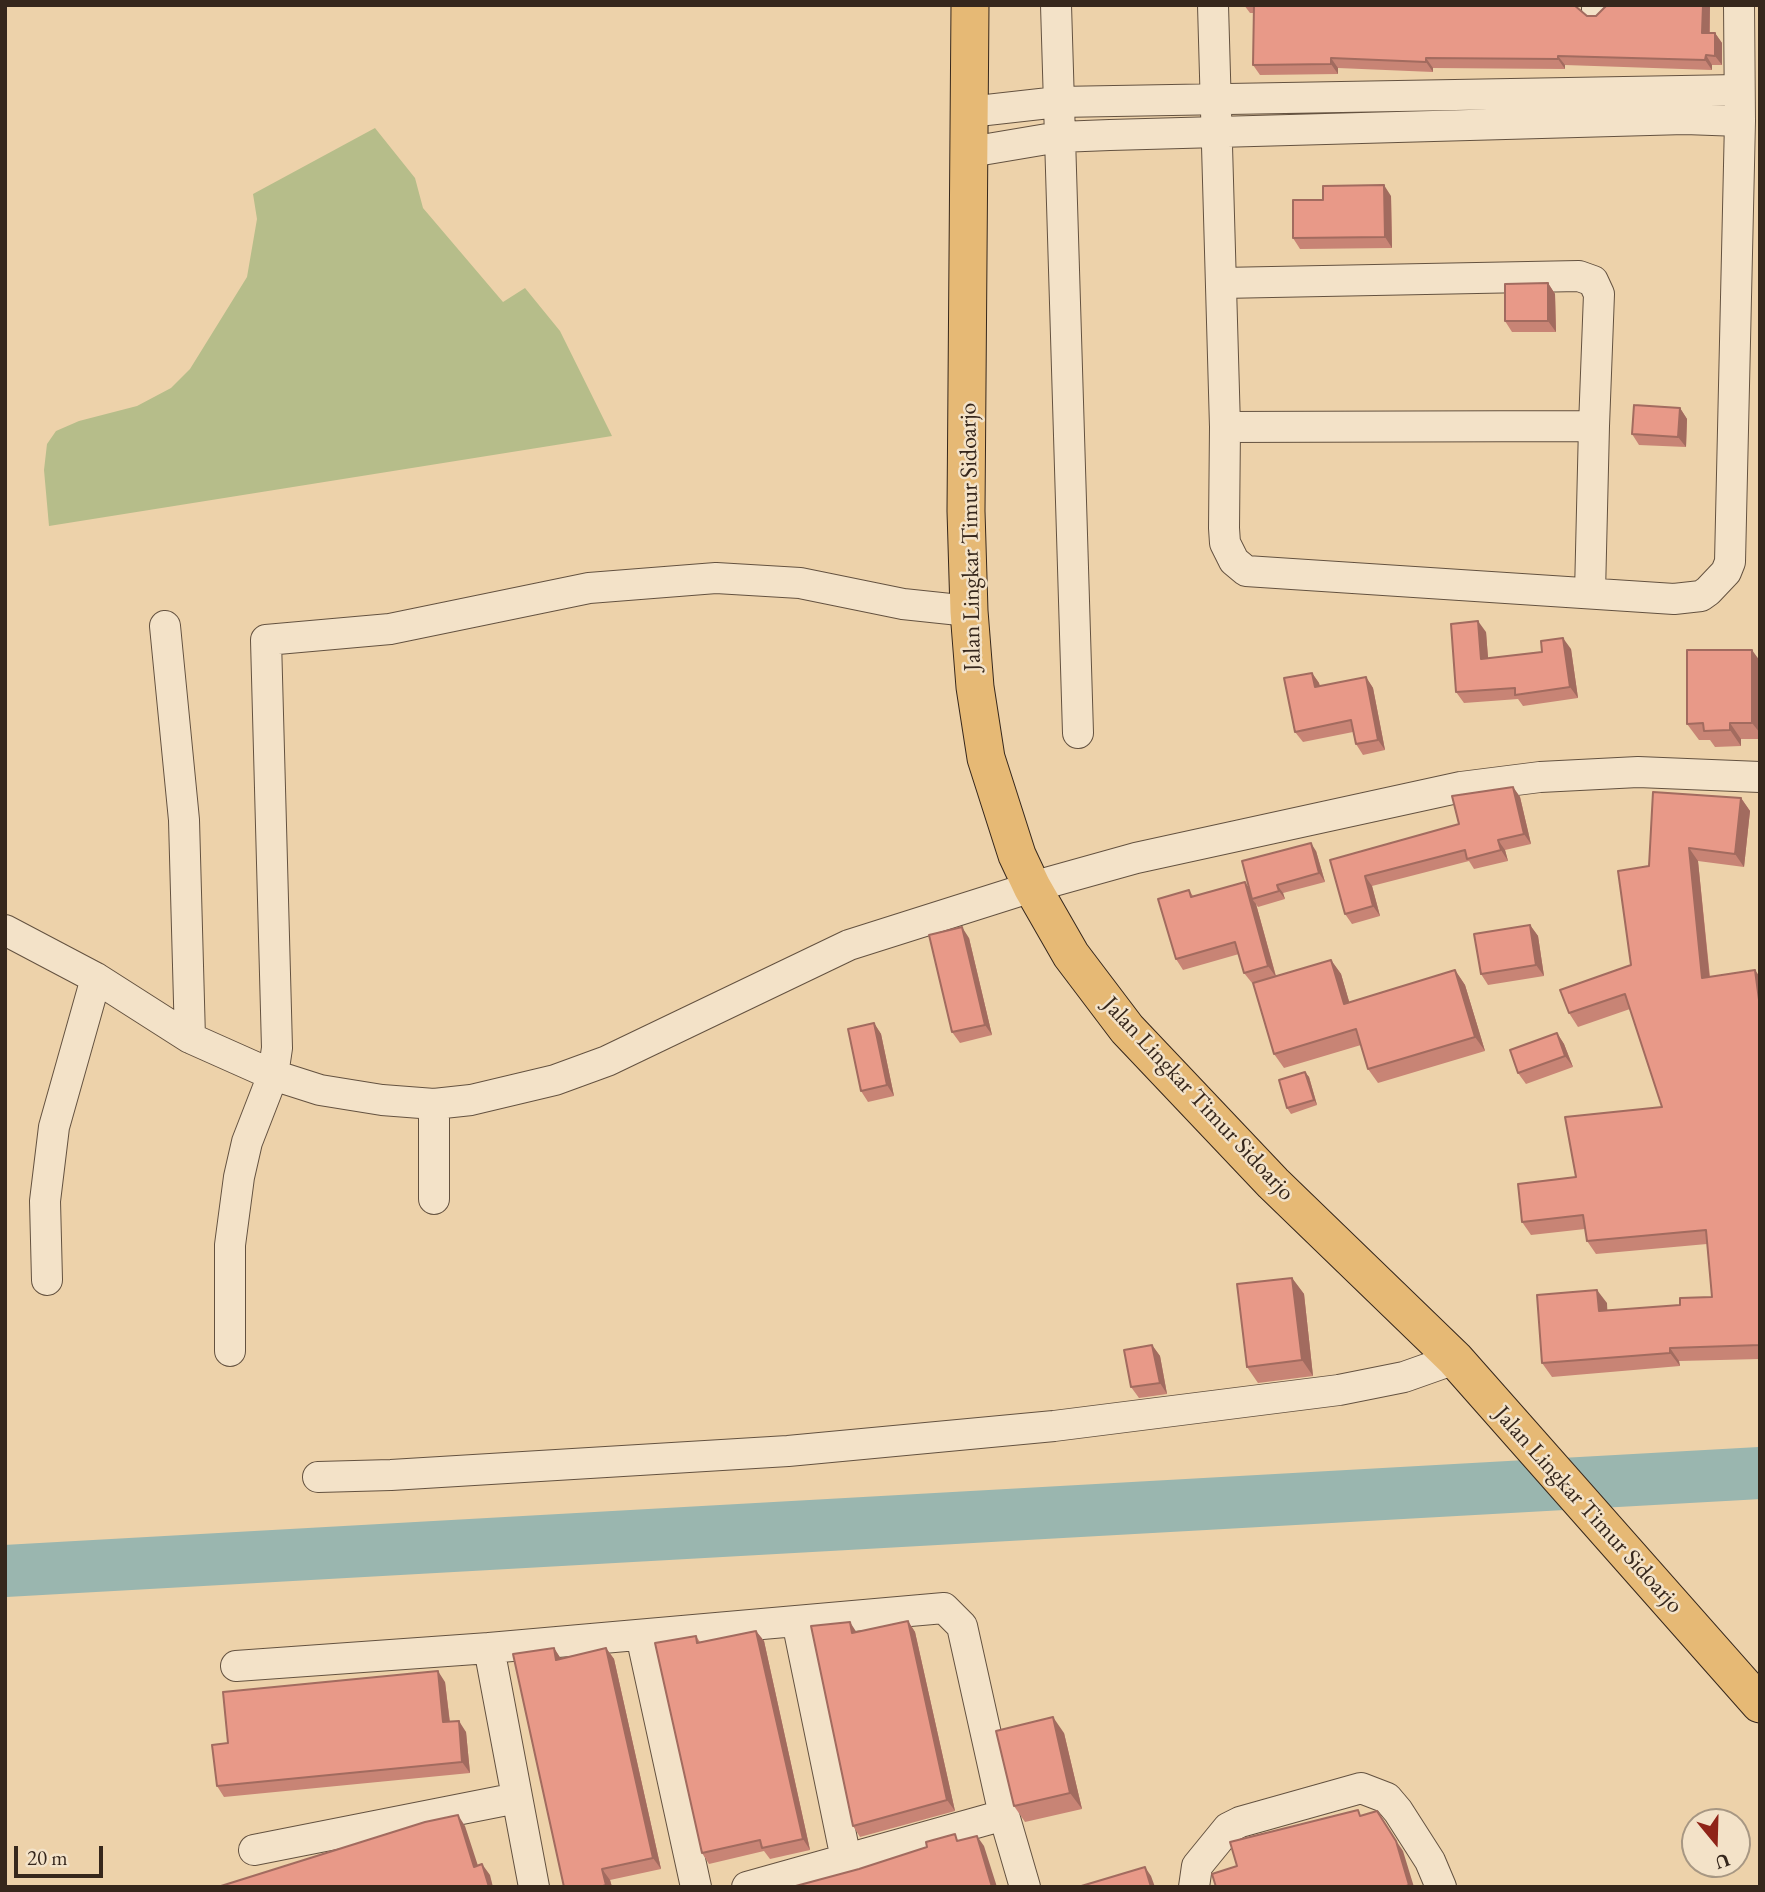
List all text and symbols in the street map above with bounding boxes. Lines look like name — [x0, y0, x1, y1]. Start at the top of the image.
street label: Jalan Lingkar Timur Sidoarjo — [954, 402, 988, 672]
street label: Jalan Lingkar Timur Sidoarjo — [1096, 991, 1300, 1207]
street label: Jalan Lingkar Timur Sidoarjo — [1487, 1400, 1689, 1620]
north arrow — [1681, 1808, 1751, 1878]
scale bar — [18, 1832, 107, 1876]
text: 20 m — [27, 1844, 68, 1871]
text: U — [1712, 1847, 1733, 1876]

